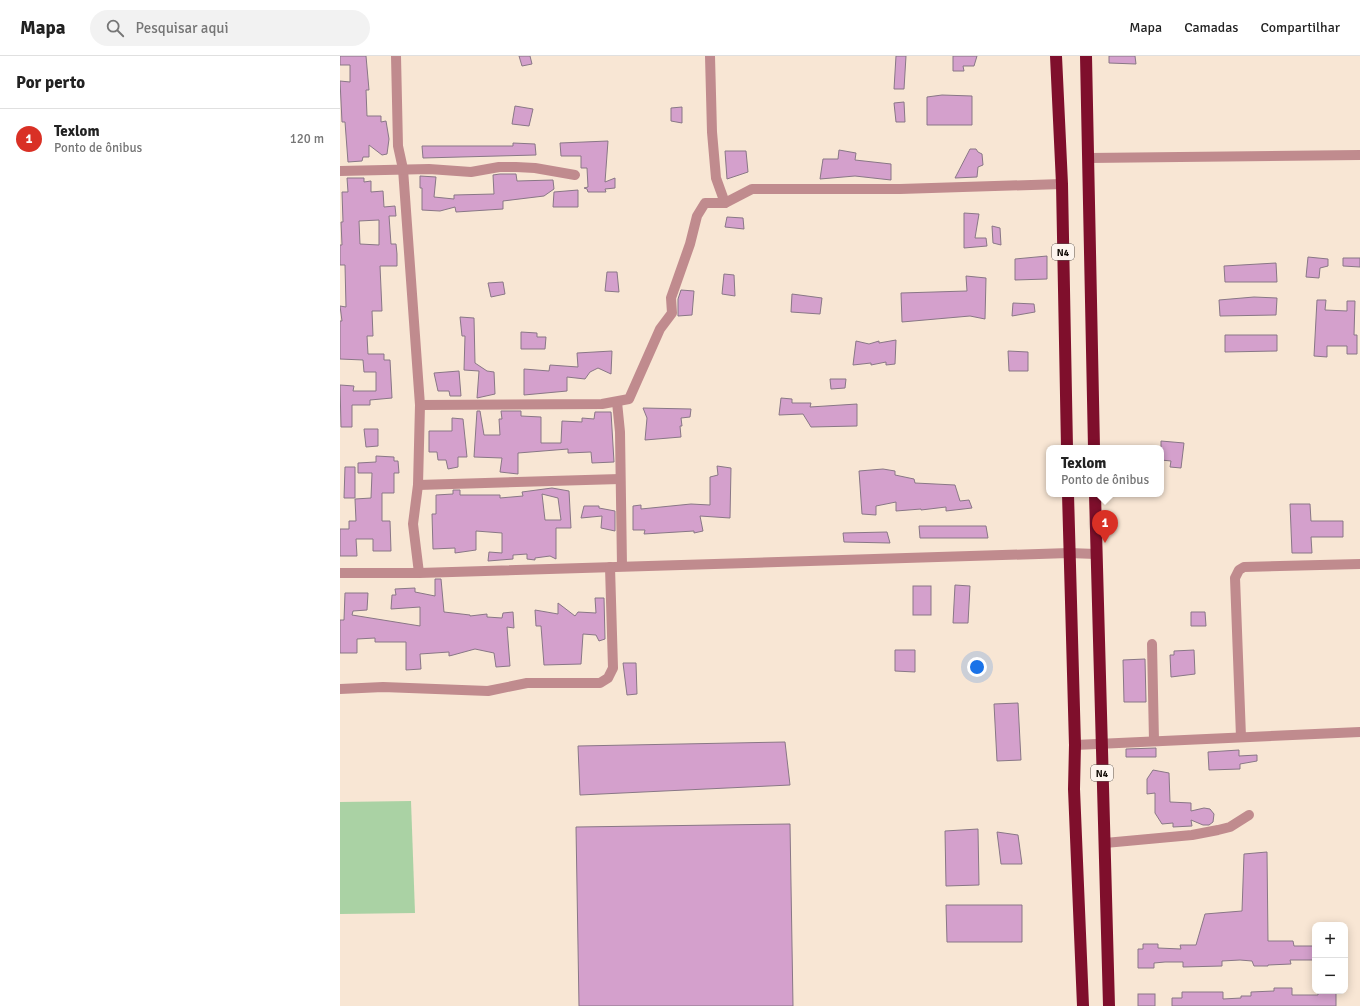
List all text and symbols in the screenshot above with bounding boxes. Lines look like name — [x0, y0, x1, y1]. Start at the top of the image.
search box — [90, 10, 370, 46]
text: Mapa — [20, 16, 66, 40]
icon: search — [104, 17, 126, 39]
text: Pesquisar aqui — [136, 19, 229, 37]
text: Mapa — [1129, 19, 1162, 36]
text: Camadas — [1184, 19, 1238, 36]
text: Compartilhar — [1260, 19, 1340, 36]
text: Por perto — [16, 72, 85, 93]
text: Texlom — [54, 122, 100, 140]
text: 1 — [25, 131, 33, 147]
text: 120 m — [290, 131, 324, 147]
text: Ponto de ônibus — [54, 140, 142, 156]
road number: N4 — [1052, 244, 1074, 260]
popup — [1046, 445, 1164, 497]
text: Texlom — [1061, 454, 1106, 472]
text: Ponto de ônibus — [1061, 472, 1149, 488]
pin: 1 — [1092, 510, 1118, 543]
your location — [967, 657, 987, 677]
road number: N4 — [1091, 765, 1113, 781]
map controls — [1312, 922, 1348, 994]
button: + — [1312, 922, 1348, 958]
button: − — [1312, 958, 1348, 994]

